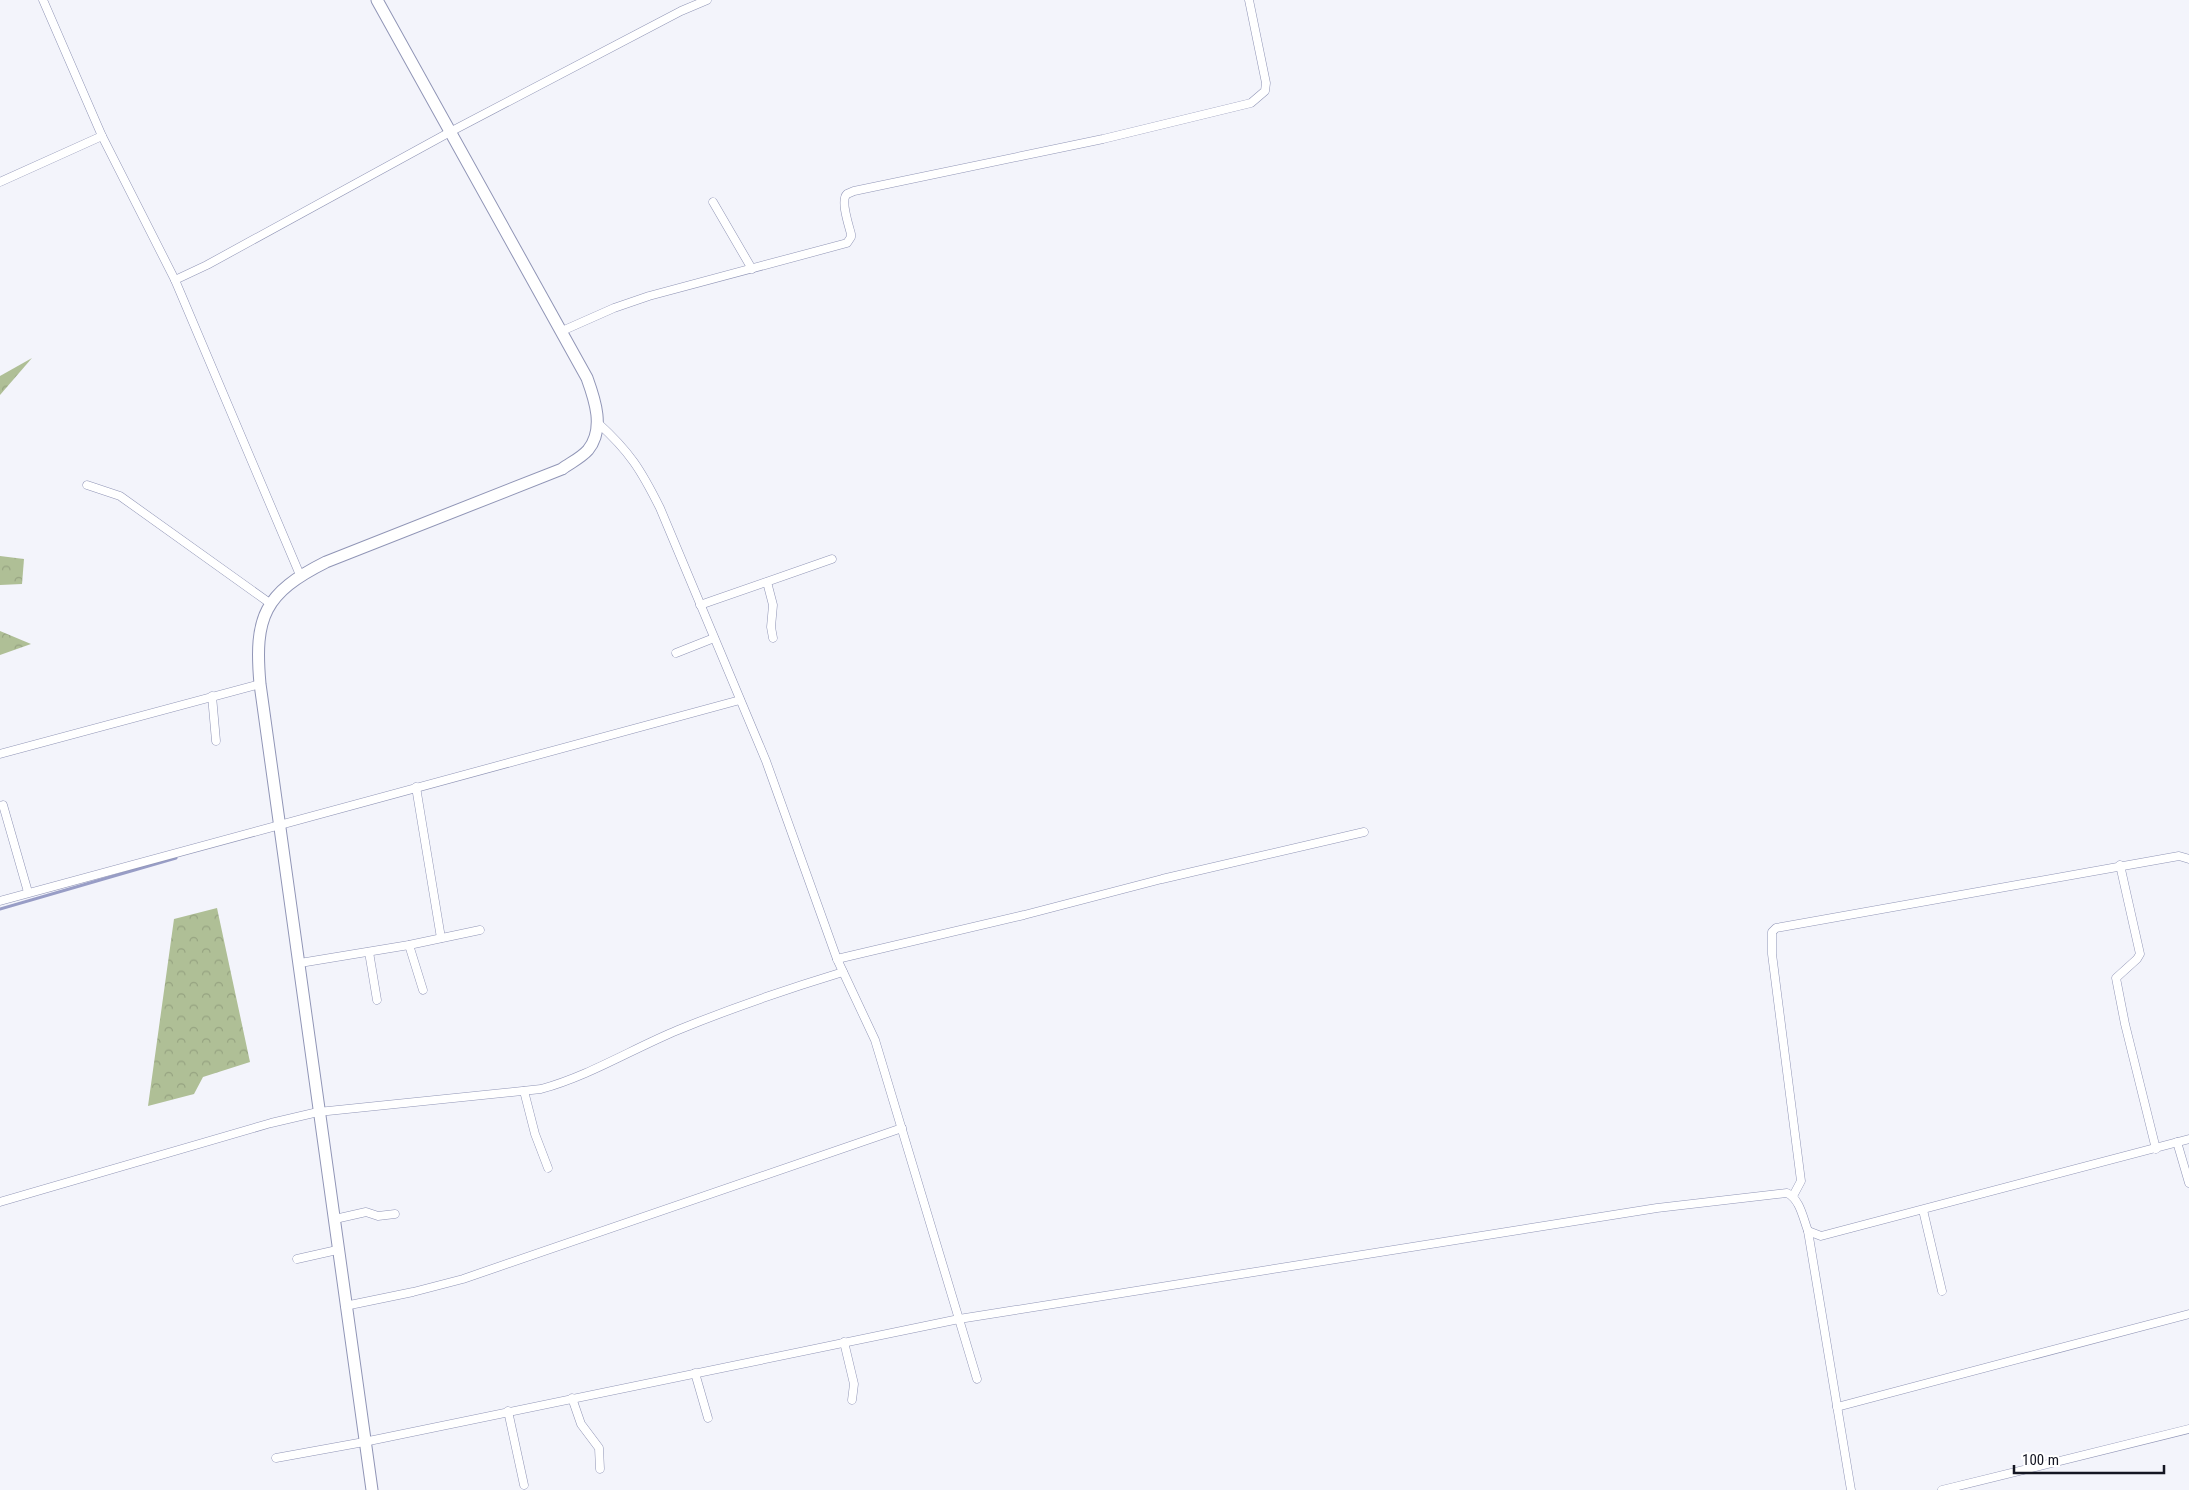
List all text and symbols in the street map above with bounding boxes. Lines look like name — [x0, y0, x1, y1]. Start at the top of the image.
scale bar — [2014, 1442, 2164, 1474]
text: 100 m — [2022, 1451, 2059, 1469]

